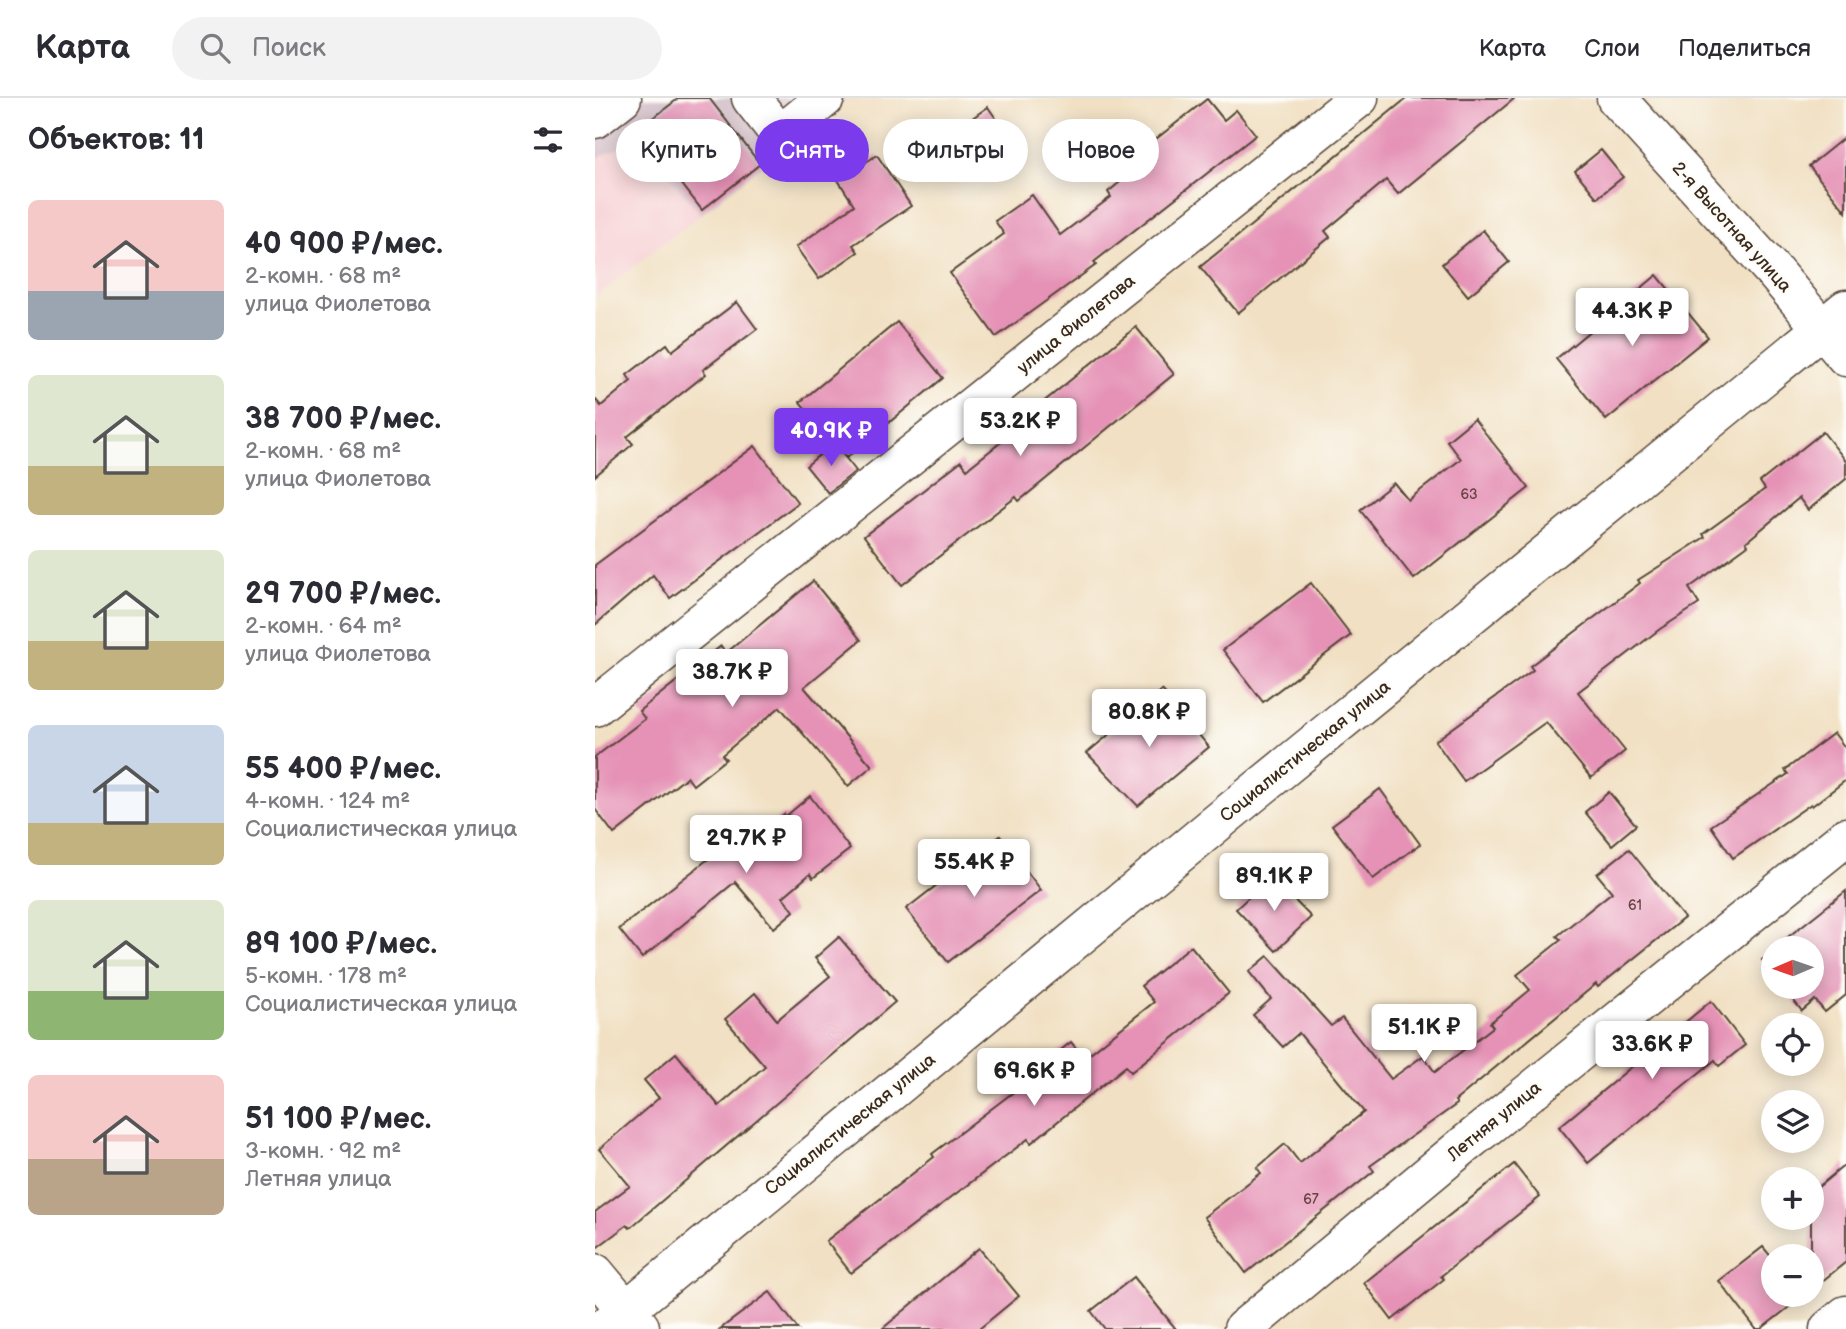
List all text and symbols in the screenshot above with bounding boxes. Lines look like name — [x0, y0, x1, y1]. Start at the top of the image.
search box — [172, 17, 662, 80]
text: Карта — [35, 28, 130, 68]
icon: search — [196, 29, 234, 67]
text: Поиск — [252, 33, 326, 64]
text: Карта — [1479, 34, 1546, 63]
text: Слои — [1584, 34, 1640, 63]
text: Поделиться — [1678, 34, 1811, 63]
chip: Купить — [616, 119, 741, 182]
chip: Снять — [755, 119, 869, 182]
chip: Фильтры — [883, 119, 1028, 182]
chip: Новое — [1042, 119, 1159, 182]
icon: filters — [529, 121, 567, 159]
text: Объектов: 11 — [28, 122, 205, 158]
street label: 2-я Высотная улица — [1668, 158, 1796, 297]
text: 40 900 ₽/мес. — [245, 226, 443, 262]
icon: home — [84, 228, 168, 312]
text: 2-комн. · 68 m² — [245, 262, 401, 290]
street label: улица Фиолетова — [1013, 270, 1140, 378]
pin: 44.3K ₽ — [1567, 288, 1697, 348]
text: улица Фиолетова — [245, 290, 431, 318]
text: 44.3K ₽ — [1592, 297, 1672, 325]
pin: 53.2K ₽ — [955, 398, 1085, 458]
text: 38 700 ₽/мес. — [245, 401, 441, 437]
icon: home — [84, 403, 168, 487]
text: 53.2K ₽ — [980, 407, 1060, 435]
pin: 40.9K ₽ — [766, 408, 896, 468]
text: 40.9K ₽ — [790, 417, 872, 445]
text: 2-комн. · 68 m² — [245, 437, 401, 465]
text: улица Фиолетова — [245, 465, 431, 493]
house number: 63 — [1460, 486, 1478, 503]
text: 29 700 ₽/мес. — [245, 576, 441, 612]
icon: home — [84, 578, 168, 662]
text: 2-комн. · 64 m² — [245, 612, 402, 640]
text: улица Фиолетова — [245, 640, 431, 668]
pin: 38.7K ₽ — [667, 650, 797, 709]
text: 38.7K ₽ — [692, 658, 772, 686]
street label: Социалистическая улица — [1216, 676, 1395, 827]
pin: 80.8K ₽ — [1084, 690, 1214, 749]
text: 80.8K ₽ — [1108, 698, 1190, 726]
text: 55 400 ₽/мес. — [245, 751, 441, 787]
icon: home — [84, 753, 168, 837]
text: 4-комн. · 124 m² — [245, 787, 410, 815]
text: Социалистическая улица — [245, 815, 517, 843]
pin: 29.7K ₽ — [681, 816, 811, 875]
text: 29.7K ₽ — [706, 824, 786, 852]
pin: 55.4K ₽ — [909, 840, 1039, 899]
text: 55.4K ₽ — [934, 848, 1014, 876]
pin: 89.1K ₽ — [1209, 854, 1339, 913]
text: 89.1K ₽ — [1235, 862, 1313, 890]
house number: 61 — [1628, 897, 1642, 914]
text: 89 100 ₽/мес. — [245, 926, 437, 962]
icon: home — [84, 928, 168, 1012]
north arrow — [1761, 936, 1823, 999]
map controls — [1761, 936, 1824, 1307]
text: 5-комн. · 178 m² — [245, 962, 407, 990]
text: Социалистическая улица — [245, 990, 517, 1018]
pin: 51.1K ₽ — [1359, 1004, 1489, 1064]
text: 51.1K ₽ — [1388, 1013, 1460, 1041]
button: locate — [1761, 1013, 1824, 1076]
pin: 33.6K ₽ — [1587, 1021, 1717, 1081]
text: 33.6K ₽ — [1611, 1030, 1693, 1058]
pin: 69.6K ₽ — [969, 1048, 1099, 1108]
street label: Социалистическая улица — [761, 1049, 940, 1200]
text: 69.6K ₽ — [993, 1057, 1075, 1085]
street label: Летняя улица — [1442, 1077, 1546, 1166]
button: layers — [1761, 1090, 1824, 1153]
text: 51 100 ₽/мес. — [245, 1101, 431, 1137]
icon: home — [84, 1103, 168, 1187]
text: 3-комн. · 92 m² — [245, 1137, 401, 1165]
text: Летняя улица — [245, 1165, 392, 1193]
button: + — [1761, 1167, 1824, 1230]
house number: 67 — [1303, 1191, 1319, 1208]
button: − — [1761, 1244, 1824, 1307]

